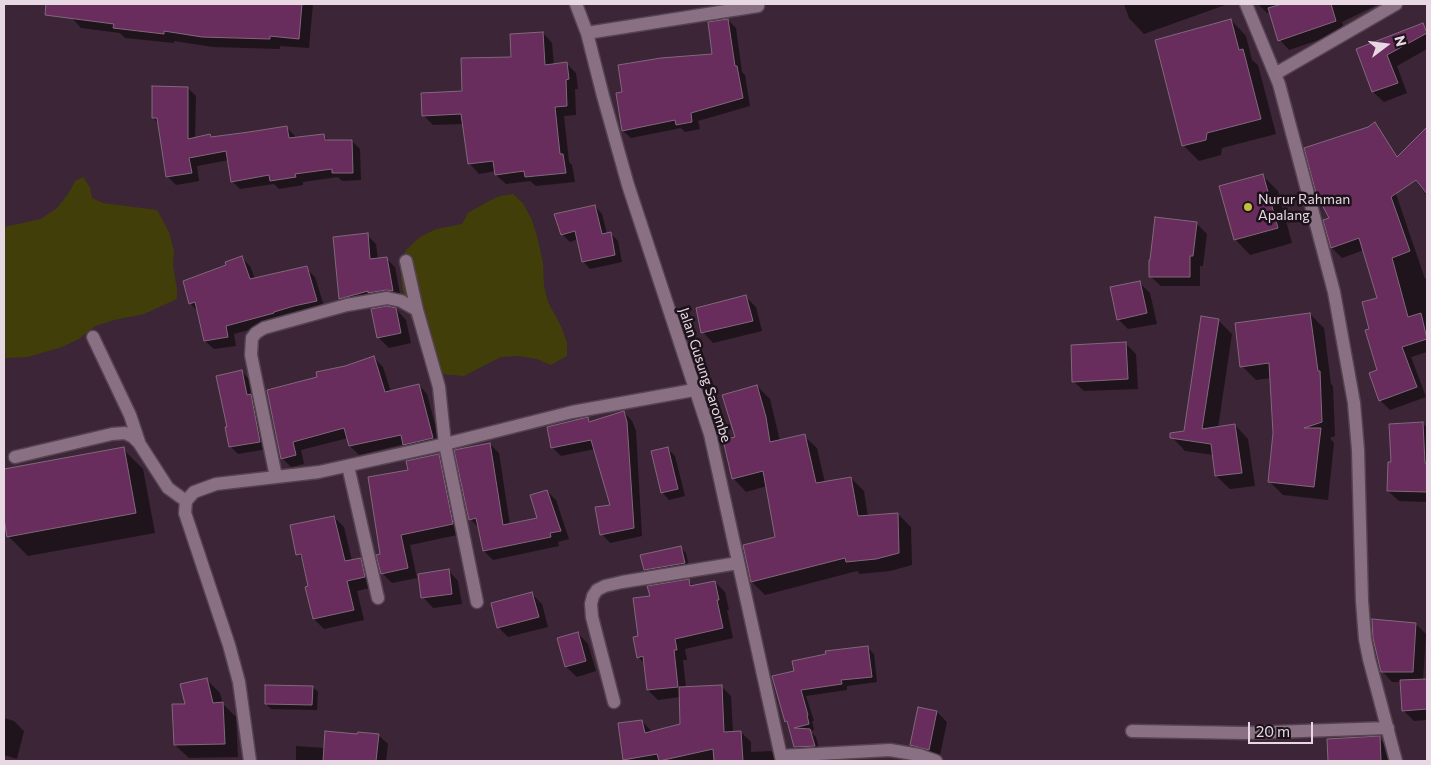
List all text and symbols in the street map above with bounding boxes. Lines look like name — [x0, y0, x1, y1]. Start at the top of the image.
north arrow — [1361, 20, 1411, 70]
text: N — [1391, 34, 1411, 48]
place label: Nurur Rahman Apalang — [1258, 191, 1350, 223]
marker: Nurur Rahman Apalang — [1242, 201, 1254, 213]
street label: Jalan Gusung Sarombe — [675, 306, 735, 444]
scale bar — [1251, 712, 1316, 744]
text: 20 m — [1256, 722, 1290, 740]

